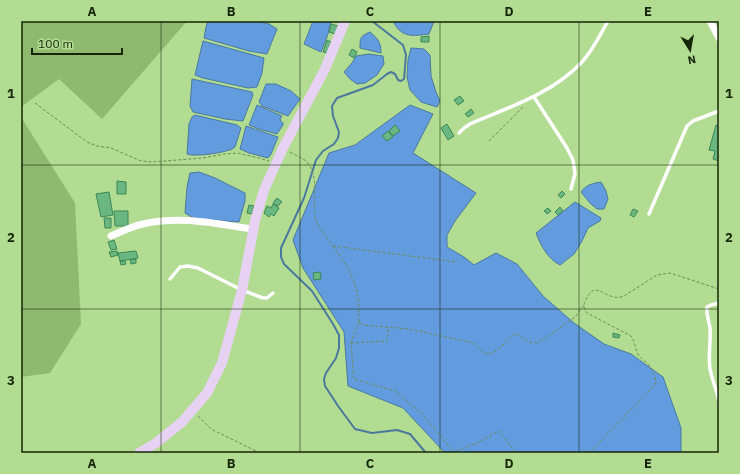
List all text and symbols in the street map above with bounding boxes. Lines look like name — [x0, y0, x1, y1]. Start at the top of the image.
text: A — [88, 3, 97, 20]
text: B — [227, 3, 236, 20]
text: C — [366, 3, 375, 20]
text: D — [504, 3, 514, 20]
text: E — [644, 3, 652, 20]
scale bar — [32, 30, 122, 56]
north arrow — [670, 30, 710, 70]
text: 100 m — [38, 36, 73, 51]
text: N — [687, 52, 697, 67]
text: 1 — [7, 85, 15, 102]
text: 1 — [725, 85, 733, 102]
text: 2 — [7, 229, 15, 246]
text: 2 — [725, 229, 733, 246]
text: 3 — [7, 372, 15, 389]
text: 3 — [725, 372, 733, 389]
text: A — [88, 455, 97, 472]
text: B — [227, 455, 236, 472]
text: C — [366, 455, 375, 472]
text: D — [504, 455, 514, 472]
text: E — [644, 455, 652, 472]

